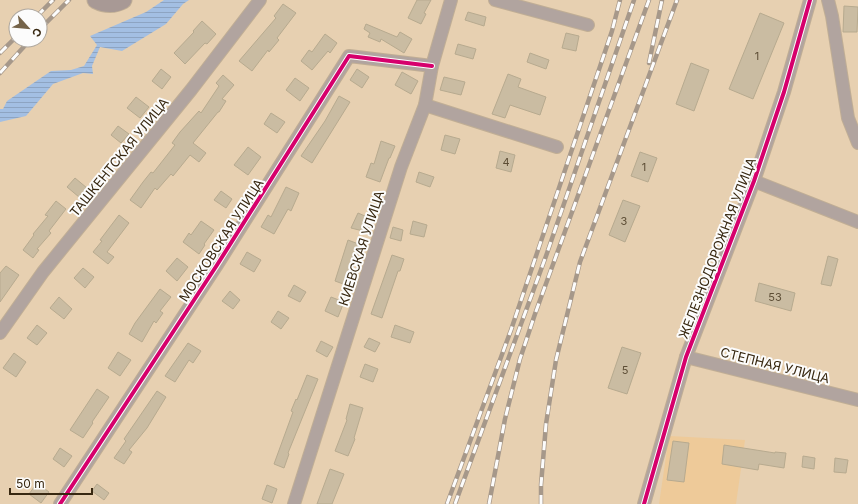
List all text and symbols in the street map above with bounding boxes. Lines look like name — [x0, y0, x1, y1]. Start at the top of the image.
north arrow — [8, 8, 48, 48]
text: С — [29, 26, 45, 39]
house number: 1 — [755, 49, 759, 63]
street label: ТАШКЕНТСКАЯ УЛИЦА — [66, 94, 172, 220]
house number: 4 — [502, 155, 510, 169]
street label: ЖЕЛЕЗНОДОРОЖНАЯ УЛИЦА — [675, 155, 759, 341]
house number: 1 — [642, 160, 646, 174]
street label: МОСКОВСКАЯ УЛИЦА — [175, 176, 267, 304]
street label: КИЕВСКАЯ УЛИЦА — [335, 188, 387, 308]
house number: 3 — [621, 214, 628, 228]
house number: 53 — [768, 290, 782, 304]
street label: СТЕПНАЯ УЛИЦА — [719, 344, 831, 386]
house number: 5 — [622, 363, 629, 377]
scale bar — [10, 470, 92, 496]
text: 50 m — [16, 476, 45, 491]

